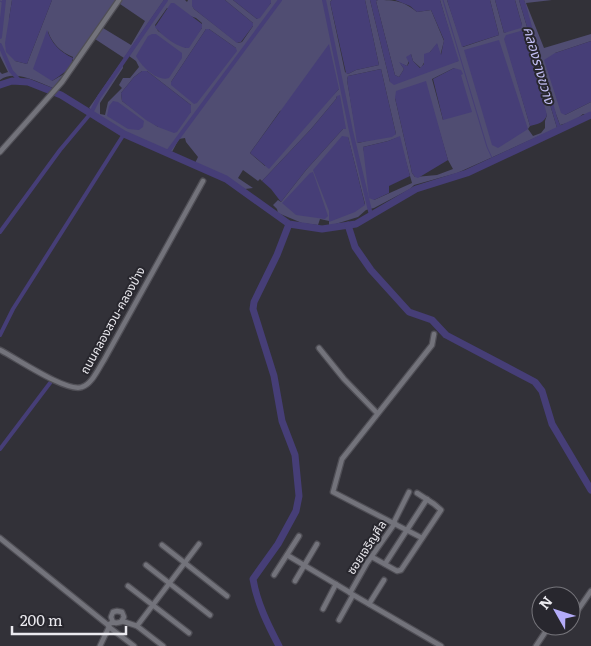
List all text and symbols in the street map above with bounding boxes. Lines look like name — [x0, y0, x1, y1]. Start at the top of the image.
water label: คลองรางขวาง — [519, 24, 561, 108]
street label: ถนนคลองสวน-คลองป่าง — [75, 263, 149, 377]
street label: ซอยเจริญศีล — [342, 516, 390, 578]
north arrow — [531, 586, 581, 636]
text: N — [534, 591, 557, 613]
scale bar — [12, 604, 126, 636]
text: 200 m — [20, 608, 63, 631]

